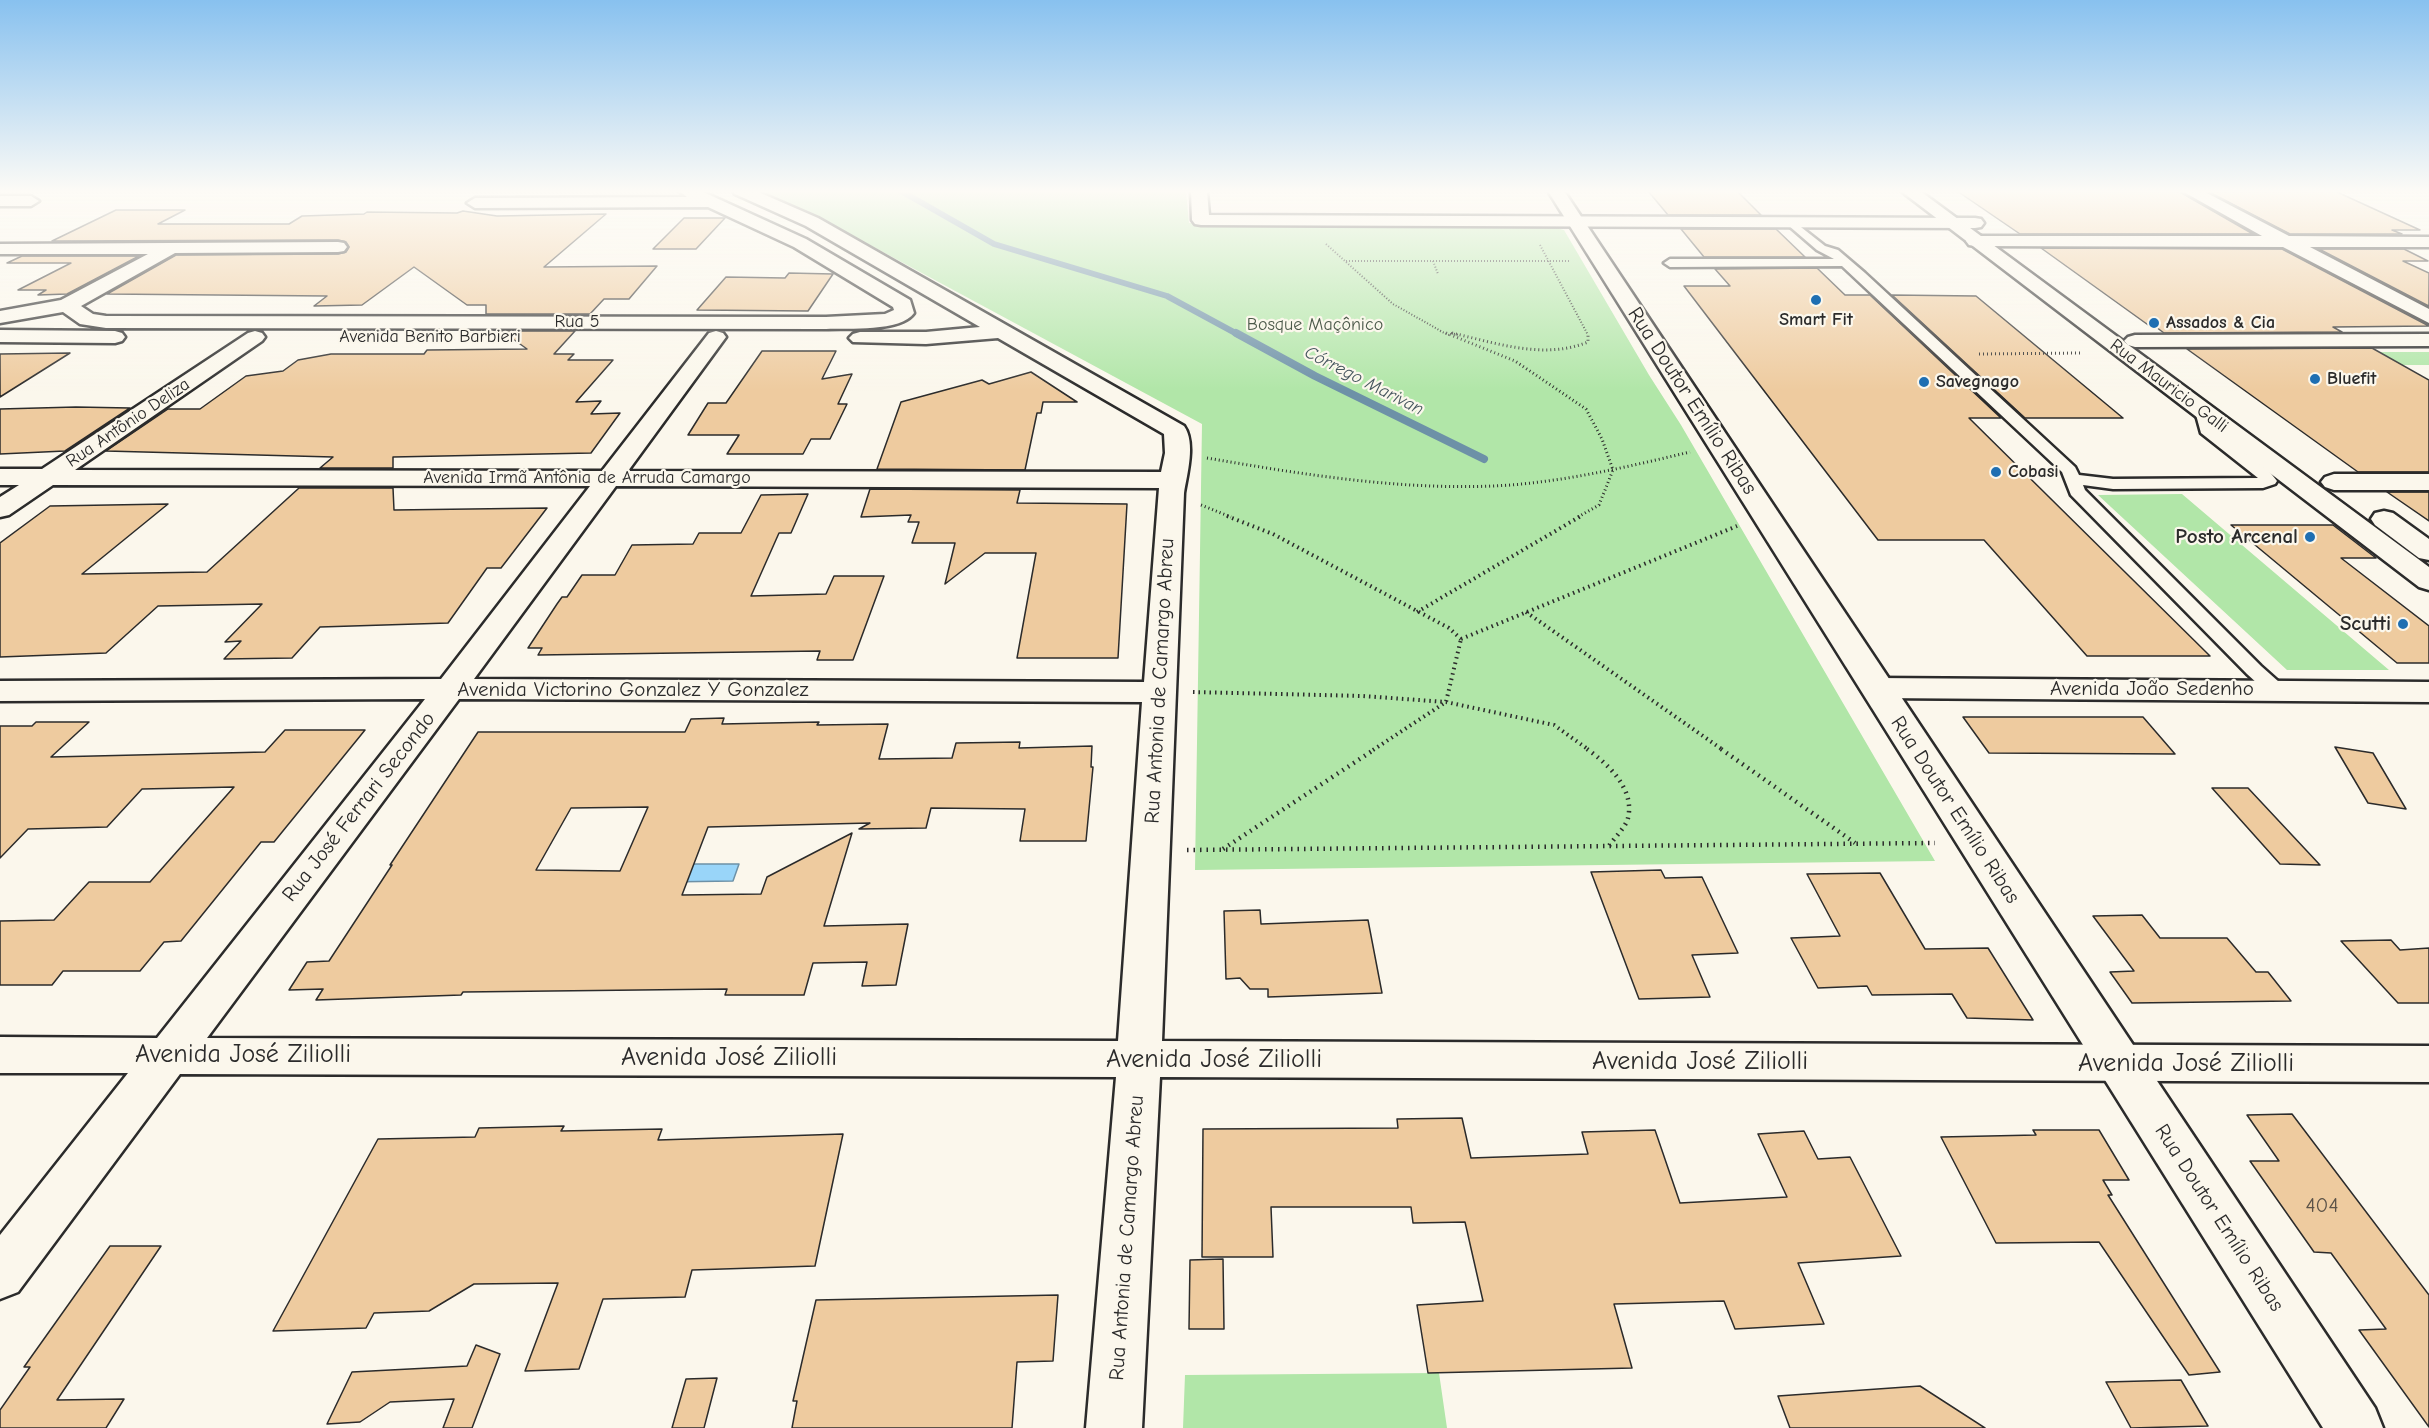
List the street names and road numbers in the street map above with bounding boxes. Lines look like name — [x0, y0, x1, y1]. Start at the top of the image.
street label: Rua Doutor Emílio Ribas — [1622, 303, 1762, 499]
street label: Rua 5 — [555, 311, 599, 333]
street label: Avenida Benito Barbieri — [339, 326, 521, 348]
street label: Rua Mauricio Galli — [2106, 335, 2232, 437]
street label: Rua Antônio Deliza — [62, 374, 194, 472]
street label: Avenida Irmã Antônia de Arruda Camargo — [423, 467, 751, 489]
street label: Rua Antonia de Camargo Abreu — [1140, 538, 1180, 824]
street label: Avenida João Sedenho — [2050, 676, 2254, 702]
street label: Avenida Victorino Gonzalez Y Gonzalez — [457, 677, 809, 703]
street label: Rua José Ferrari Secondo — [277, 707, 441, 907]
street label: Rua Doutor Emílio Ribas — [1885, 712, 2025, 908]
street label: Avenida José Ziliolli — [135, 1039, 351, 1071]
street label: Avenida José Ziliolli — [621, 1042, 837, 1074]
street label: Avenida José Ziliolli — [1106, 1044, 1322, 1076]
street label: Avenida José Ziliolli — [1592, 1046, 1808, 1078]
street label: Avenida José Ziliolli — [2078, 1048, 2294, 1080]
street label: Rua Antonia de Camargo Abreu — [1104, 1095, 1150, 1381]
street label: Rua Doutor Emílio Ribas — [2149, 1120, 2289, 1316]

